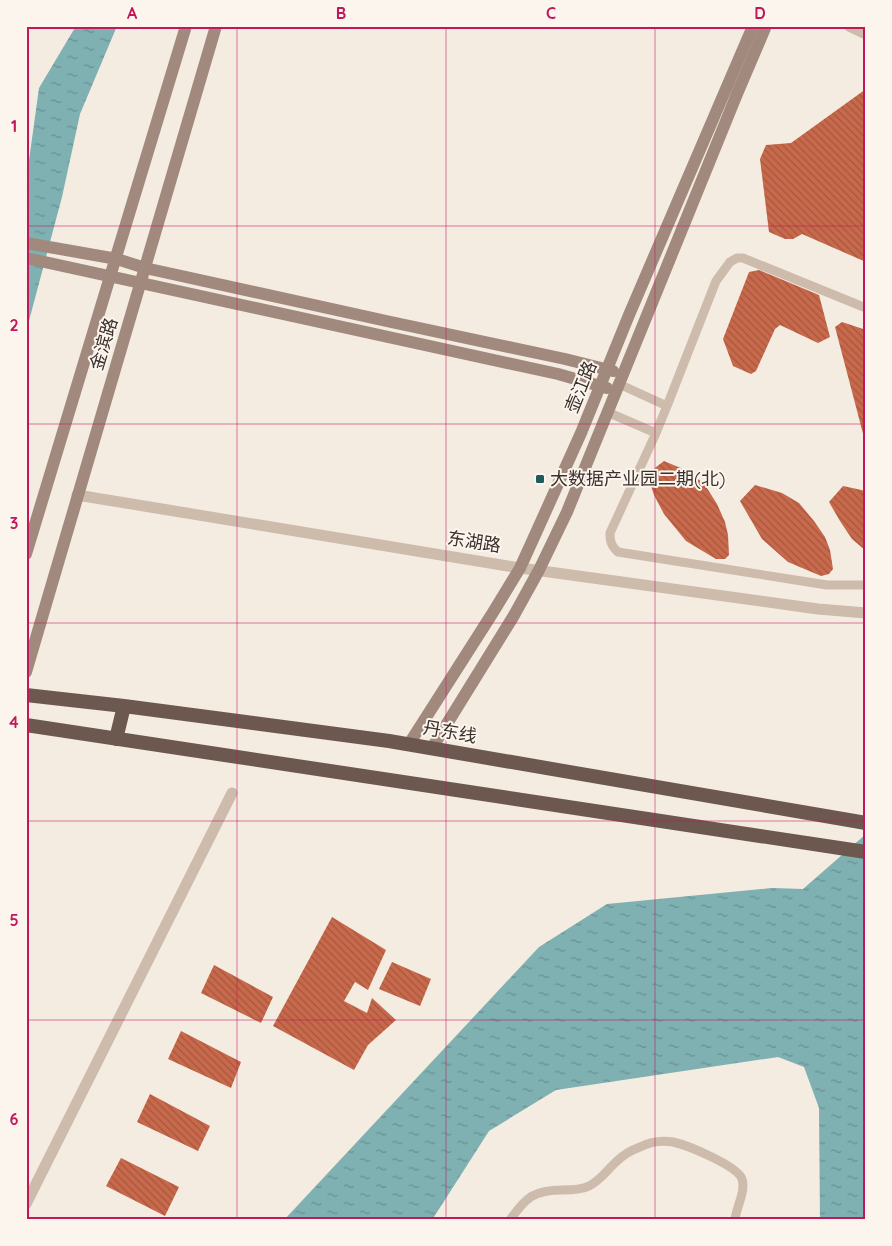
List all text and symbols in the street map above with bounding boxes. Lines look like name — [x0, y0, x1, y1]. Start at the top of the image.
text: A — [127, 3, 138, 23]
text: B — [336, 3, 346, 23]
text: C — [546, 3, 556, 23]
text: D — [754, 3, 766, 23]
text: 1 — [11, 116, 17, 136]
text: 2 — [9, 315, 19, 335]
street label: 金滨路 — [85, 315, 122, 373]
street label: 壶江路 — [560, 357, 601, 416]
place label: 大数据产业园二期(北) — [550, 467, 725, 490]
marker: 大数据产业园二期(北) — [534, 473, 546, 485]
text: 3 — [10, 513, 18, 533]
street label: 东湖路 — [446, 526, 503, 557]
text: 4 — [9, 712, 19, 732]
street label: 丹东线 — [422, 715, 479, 748]
text: 5 — [9, 910, 19, 930]
text: 6 — [10, 1109, 19, 1129]

